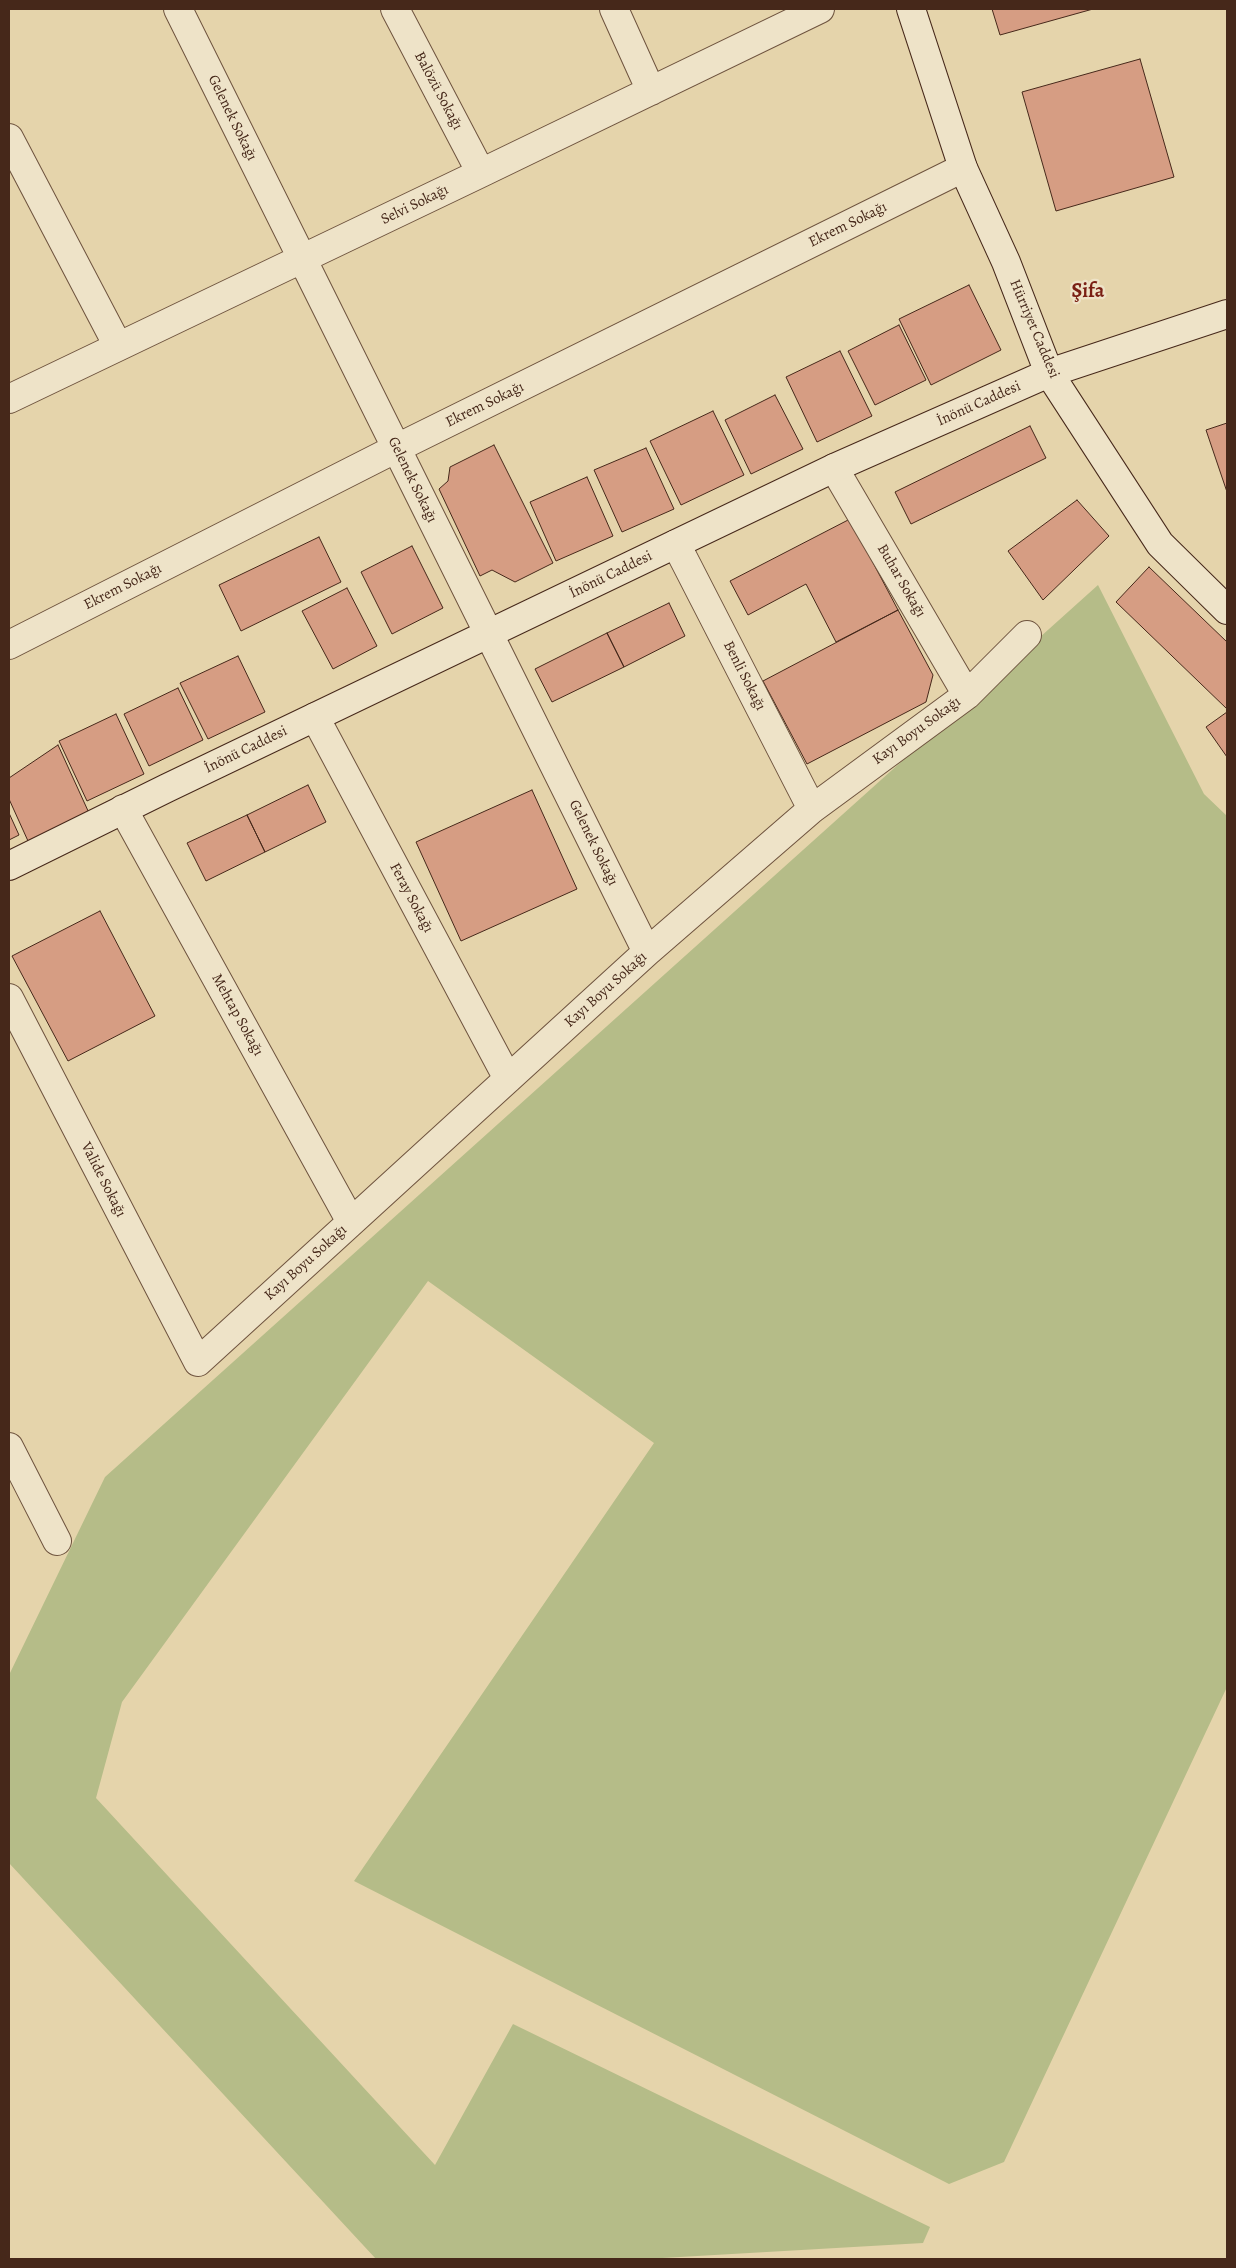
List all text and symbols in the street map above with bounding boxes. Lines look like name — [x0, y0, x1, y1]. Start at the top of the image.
street label: Balözü Sokağı — [410, 49, 466, 133]
street label: Gelenek Sokağı — [203, 72, 261, 164]
street label: Selvi Sokağı — [378, 181, 452, 229]
street label: Ekrem Sokağı — [806, 198, 890, 252]
street label: Hürriyet Caddesi — [1005, 277, 1063, 381]
district label: Şifa — [1072, 280, 1104, 304]
street label: Ekrem Sokağı — [443, 378, 527, 432]
street label: İnönü Caddesi — [934, 378, 1024, 430]
street label: Gelenek Sokağı — [383, 434, 441, 526]
street label: Buhar Sokağı — [873, 541, 929, 621]
street label: İnönü Caddesi — [567, 547, 655, 603]
street label: Ekrem Sokağı — [81, 560, 165, 614]
street label: Benli Sokağı — [719, 638, 769, 714]
street label: Kayı Boyu Sokağı — [869, 693, 965, 769]
street label: İnönü Caddesi — [202, 722, 290, 778]
street label: Gelenek Sokağı — [564, 797, 622, 889]
street label: Feray Sokağı — [385, 860, 437, 936]
street label: Kayı Boyu Sokağı — [561, 948, 651, 1032]
street label: Mehtap Sokağı — [207, 971, 267, 1059]
street label: Valide Sokağı — [76, 1140, 130, 1220]
street label: Kayı Boyu Sokağı — [261, 1221, 351, 1305]

